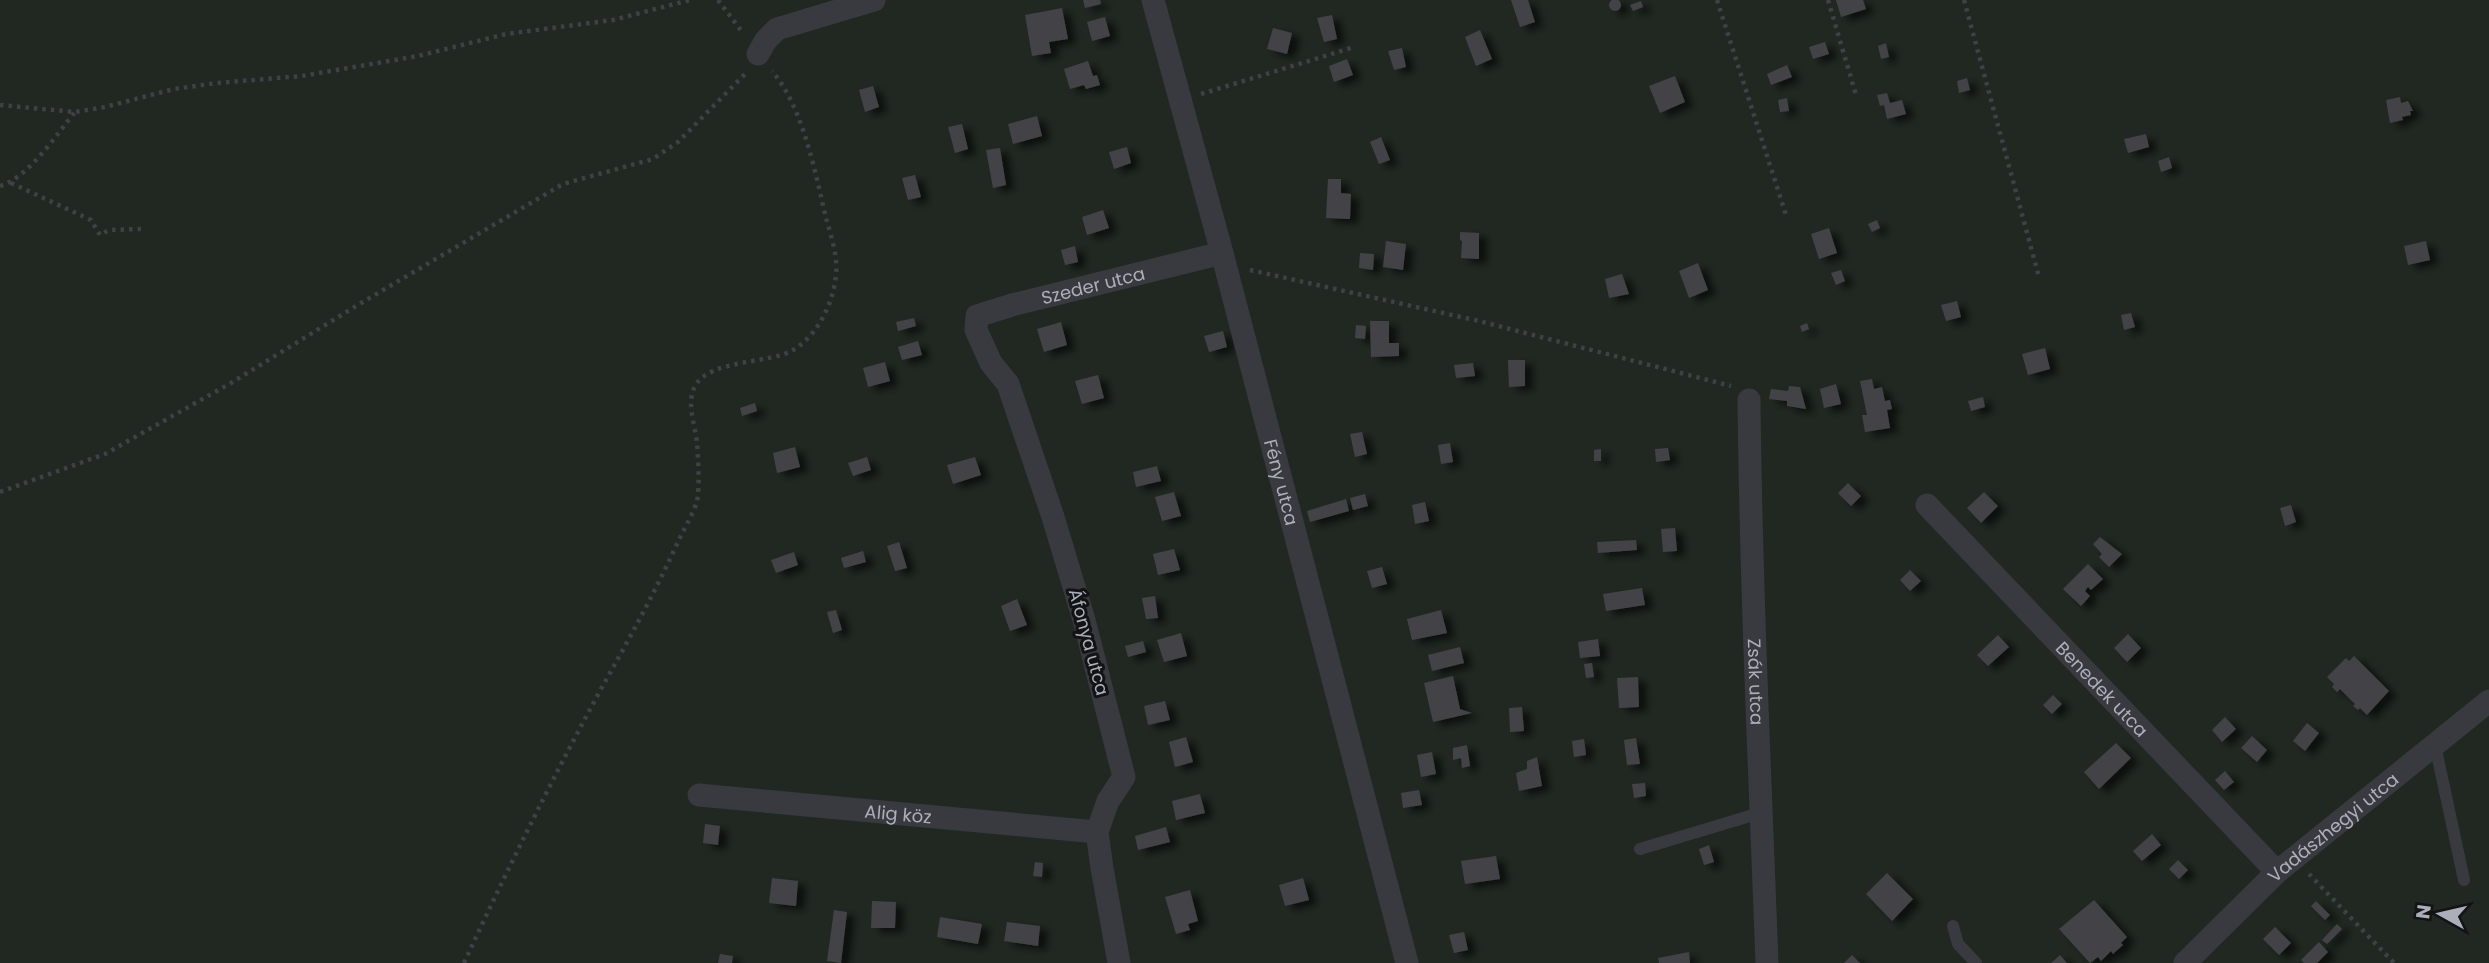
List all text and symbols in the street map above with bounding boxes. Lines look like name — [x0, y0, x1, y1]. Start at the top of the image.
street label: Szeder utca — [1039, 260, 1147, 310]
street label: Fény utca — [1259, 436, 1305, 528]
street label: Áfonya utca — [1063, 586, 1115, 698]
street label: Benedek utca — [2051, 635, 2154, 742]
street label: Zsák utca — [1742, 638, 1770, 726]
street label: Vadászhegyi utca — [2262, 767, 2404, 887]
street label: Alig köz — [864, 798, 933, 829]
north arrow — [2405, 879, 2475, 949]
text: N — [2409, 903, 2438, 921]

